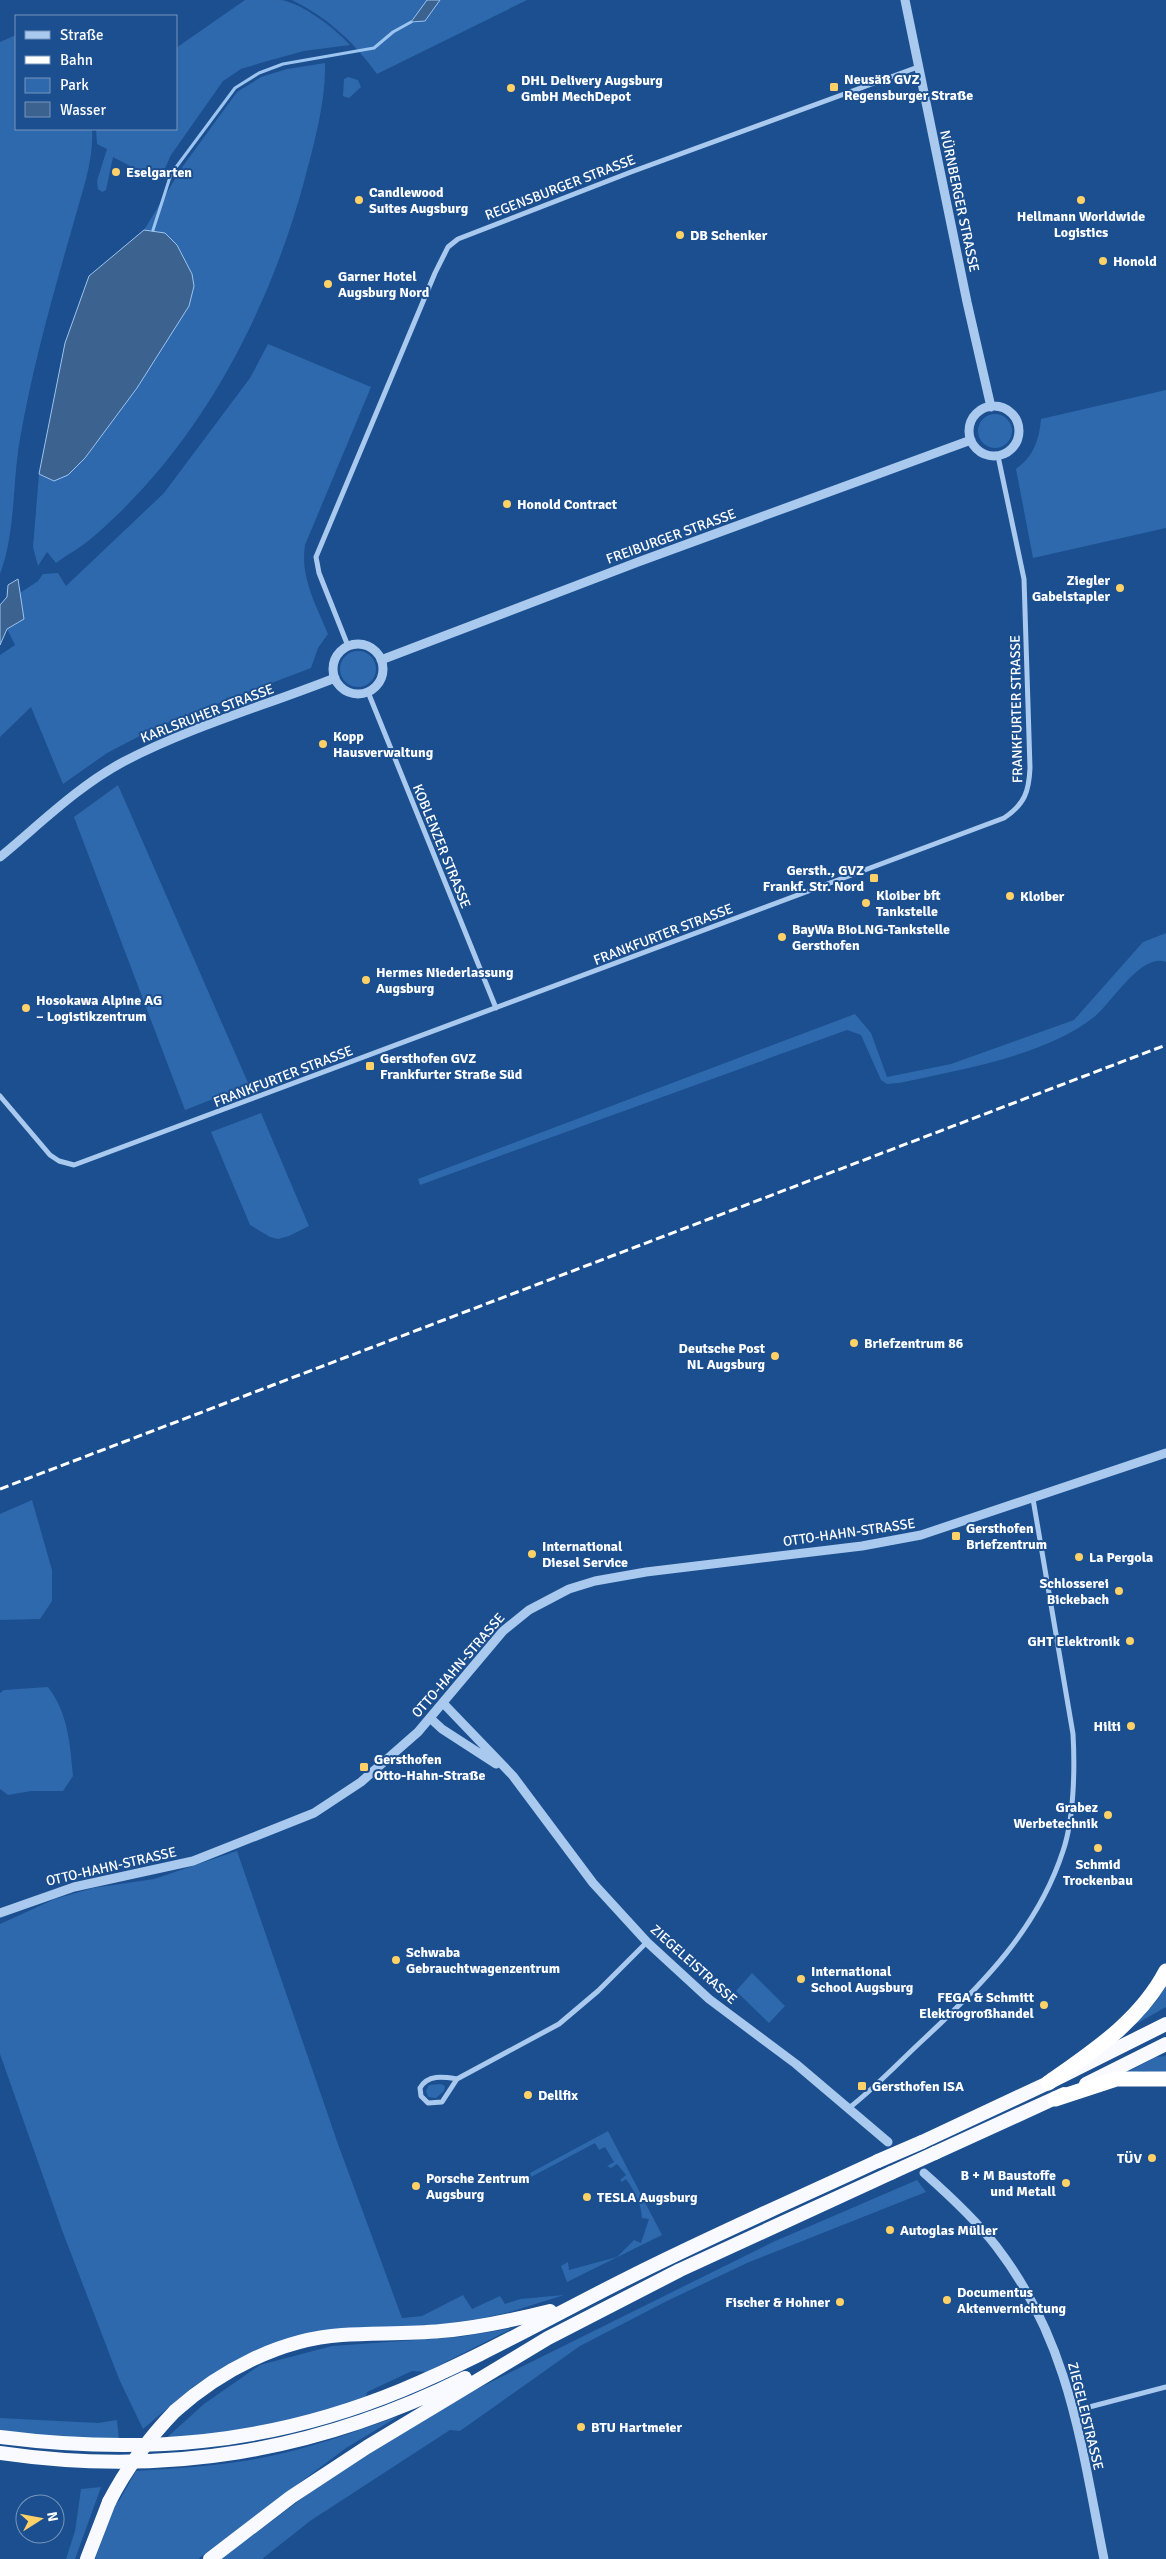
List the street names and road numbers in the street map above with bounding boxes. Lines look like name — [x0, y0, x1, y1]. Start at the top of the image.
street label: NÜRNBERGER STRASSE — [936, 129, 983, 274]
street label: REGENSBURGER STRASSE — [483, 151, 638, 224]
street label: FREIBURGER STRASSE — [604, 505, 738, 568]
street label: FRANKFURTER STRASSE — [1007, 635, 1026, 783]
street label: KARLSRUHER STRASSE — [138, 680, 276, 747]
street label: KOBLENZER STRASSE — [409, 782, 474, 911]
street label: FRANKFURTER STRASSE — [591, 900, 735, 969]
street label: FRANKFURTER STRASSE — [211, 1042, 355, 1111]
street label: OTTO-HAHN-STRASSE — [782, 1515, 916, 1550]
street label: OTTO-HAHN-STRASSE — [408, 1609, 509, 1721]
street label: OTTO-HAHN-STRASSE — [44, 1843, 178, 1890]
street label: ZIEGELEISTRASSE — [647, 1921, 741, 2008]
street label: ZIEGELEISTRASSE — [1064, 2360, 1107, 2472]

